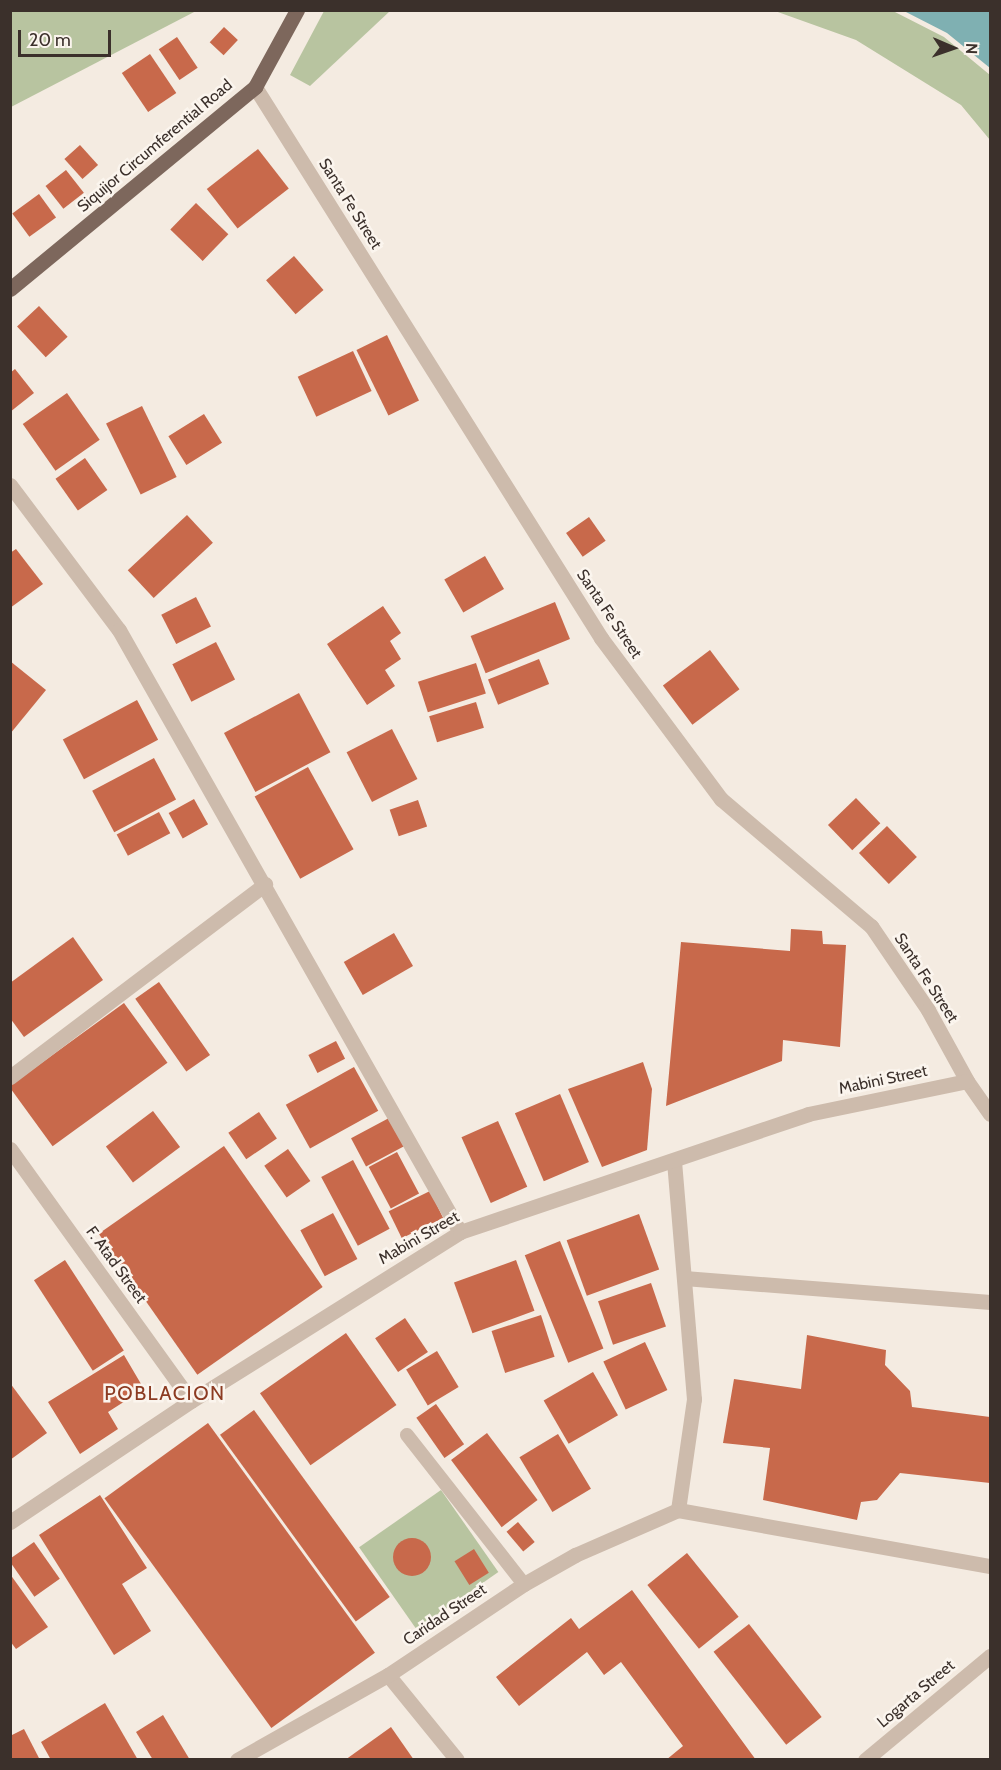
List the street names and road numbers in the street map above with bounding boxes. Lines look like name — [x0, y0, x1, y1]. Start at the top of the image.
street label: Siquijor Circumferential Road — [74, 76, 236, 216]
street label: Santa Fe Street — [315, 155, 385, 253]
street label: Santa Fe Street — [572, 566, 646, 662]
street label: Santa Fe Street — [890, 930, 962, 1026]
street label: Mabini Street — [837, 1061, 929, 1099]
street label: Mabini Street — [375, 1207, 463, 1269]
street label: F. Atad Street — [82, 1223, 150, 1307]
street label: Caridad Street — [400, 1580, 490, 1650]
street label: Logarta Street — [873, 1656, 959, 1732]

